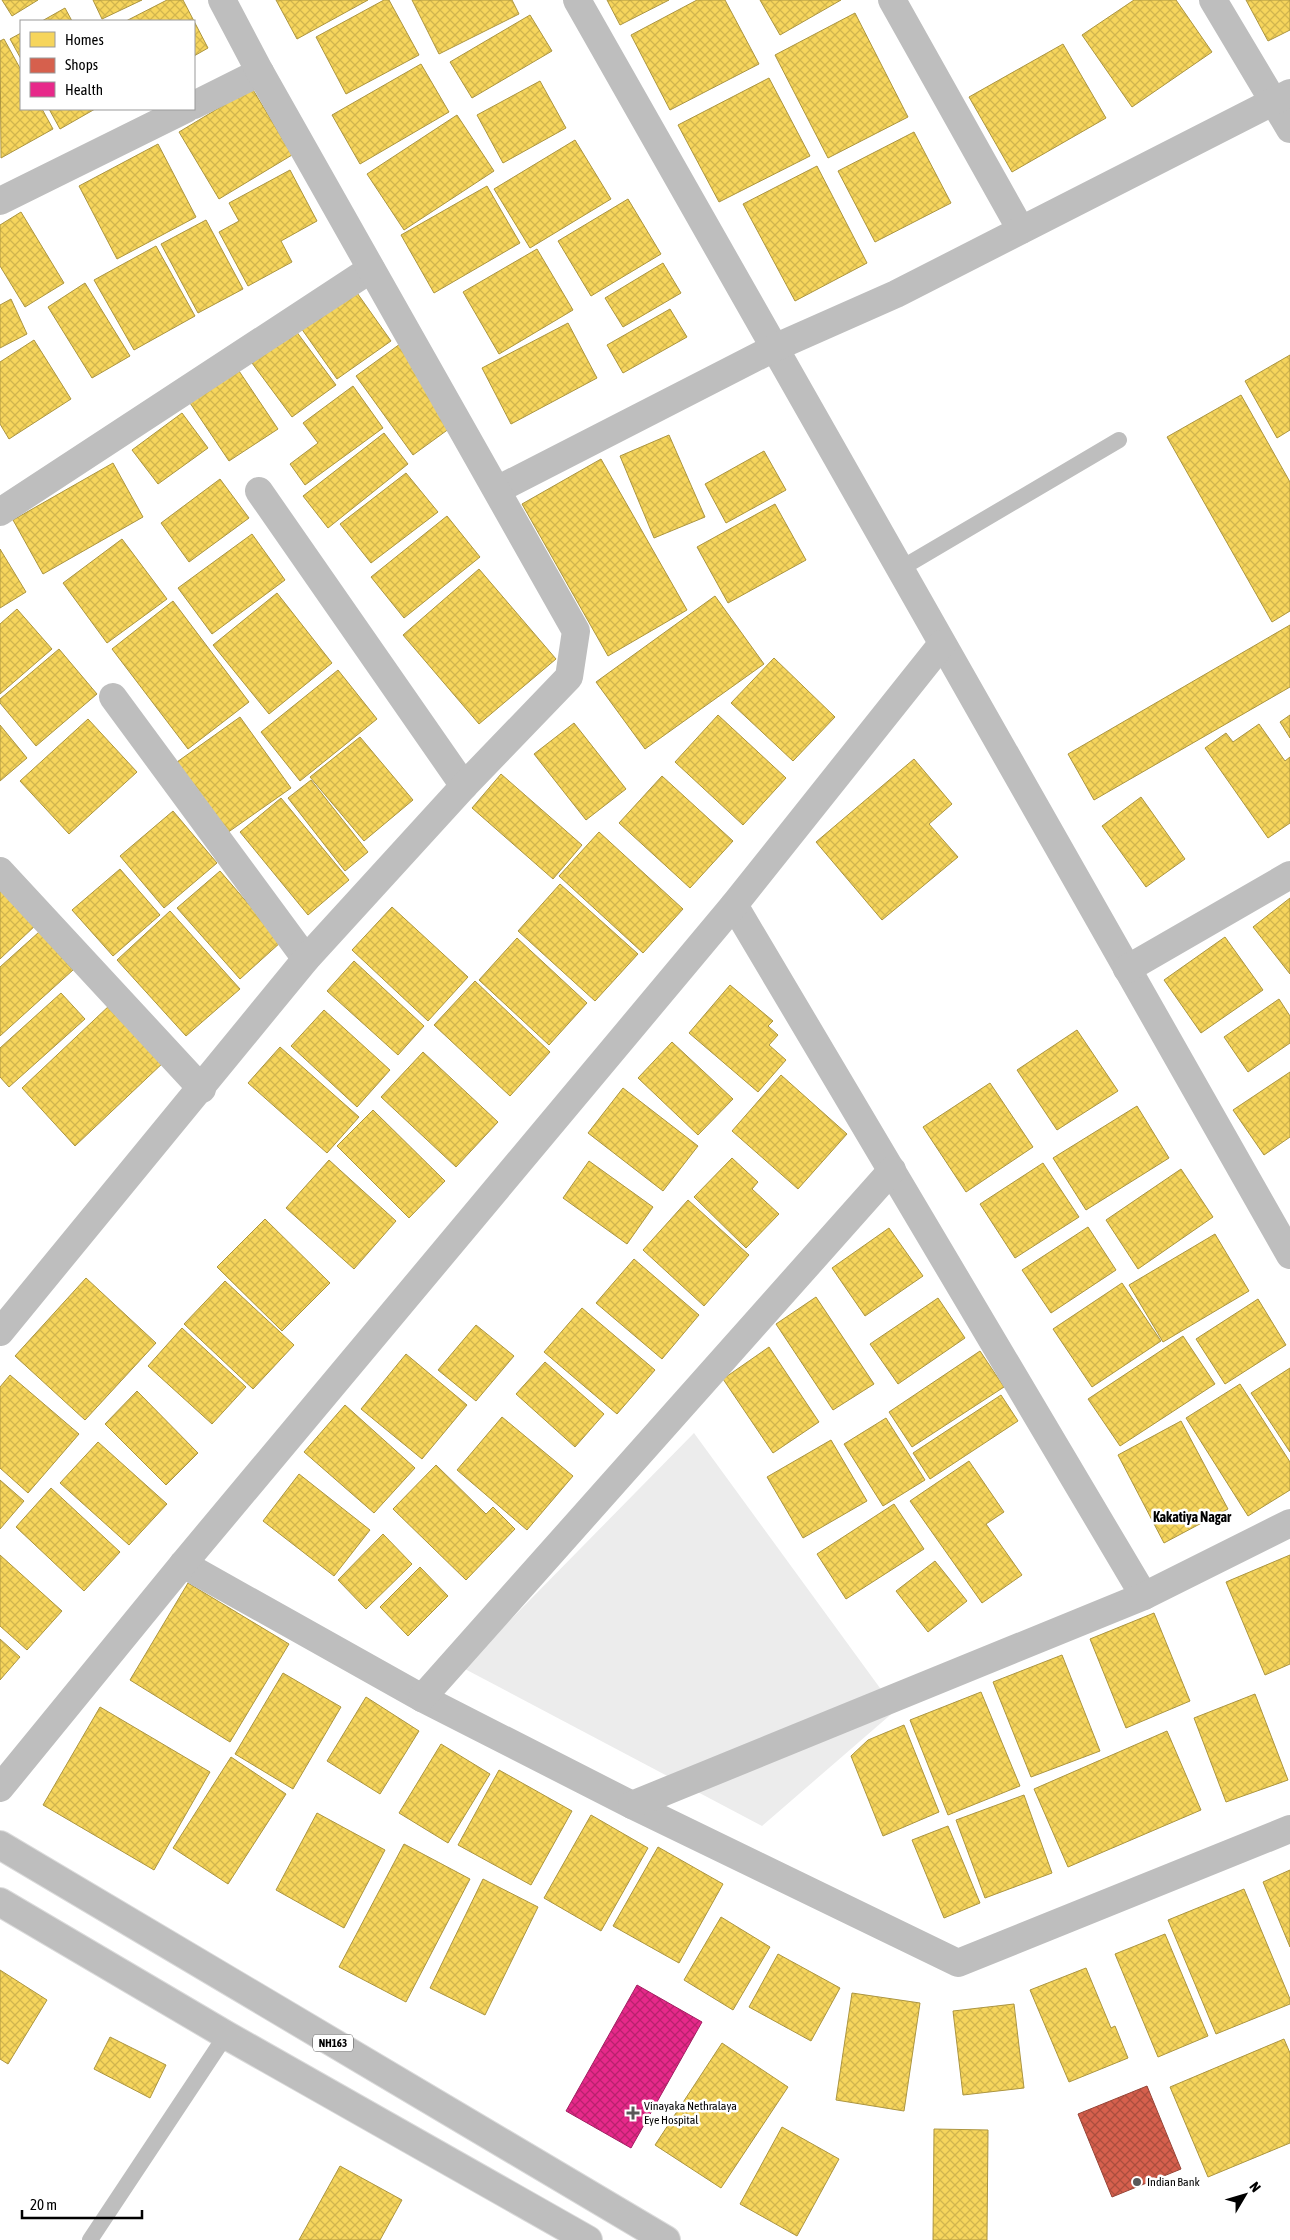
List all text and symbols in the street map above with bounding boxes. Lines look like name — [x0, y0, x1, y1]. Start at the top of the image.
legend — [20, 20, 195, 110]
text: Homes — [65, 31, 104, 48]
text: Shops — [65, 56, 98, 73]
text: Health — [65, 81, 103, 98]
district label: Kakatiya Nagar — [1153, 1509, 1232, 1525]
road number: NH163 — [313, 2035, 353, 2052]
place label: Vinayaka Nethralaya Eye Hospital — [644, 2099, 737, 2127]
marker: Vinayaka Nethralaya Eye Hospital — [626, 2106, 640, 2120]
north arrow — [1220, 2170, 1270, 2220]
place label: Indian Bank — [1147, 2175, 1200, 2189]
marker: Indian Bank — [1131, 2176, 1143, 2188]
text: N — [1246, 2179, 1264, 2195]
scale bar — [22, 2188, 142, 2220]
text: 20 m — [30, 2196, 57, 2213]

